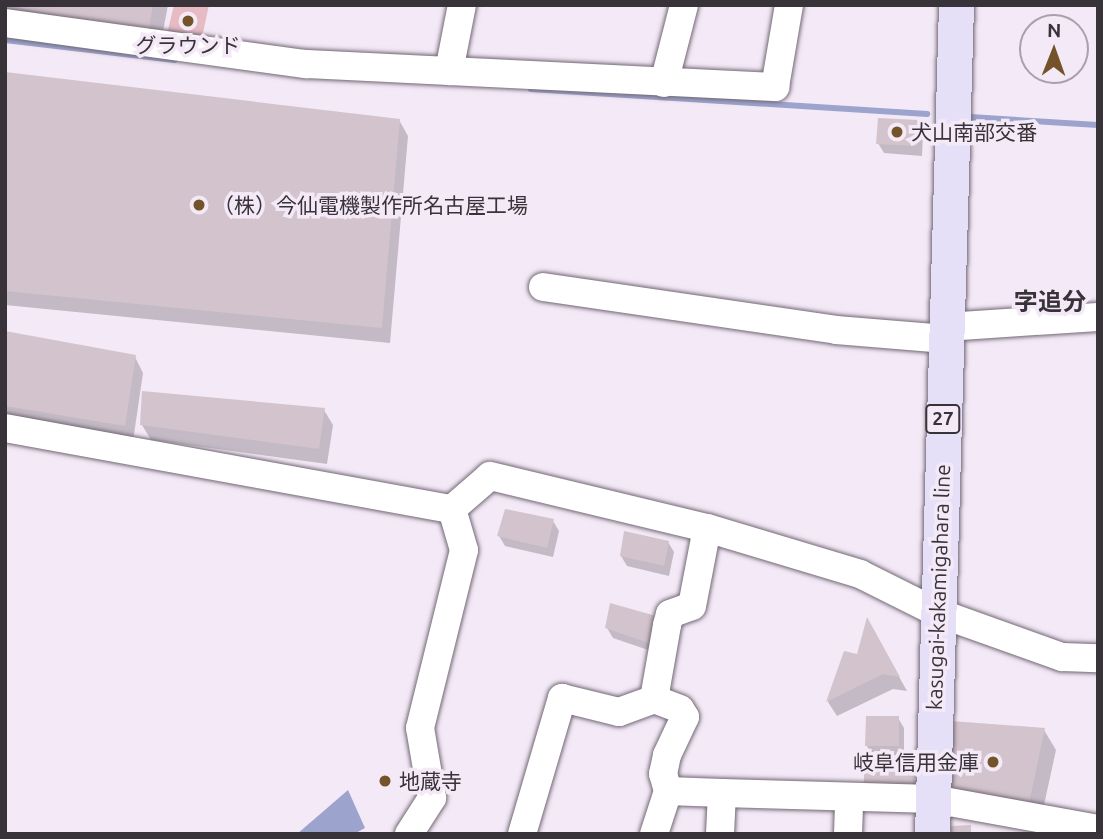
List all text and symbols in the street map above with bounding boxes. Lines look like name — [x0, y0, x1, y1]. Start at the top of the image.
marker: グラウンド — [180, 13, 196, 29]
north arrow — [1019, 14, 1089, 84]
text: N — [1047, 19, 1062, 41]
place label: グラウンド — [136, 32, 240, 58]
place label: 犬山南部交番 — [911, 119, 1037, 145]
marker: 犬山南部交番 — [889, 124, 905, 140]
place label: （株）今仙電機製作所名古屋工場 — [213, 192, 528, 218]
marker: （株）今仙電機製作所名古屋工場 — [191, 197, 207, 213]
district label: 字追分 — [1014, 288, 1086, 316]
road number: 27 — [924, 404, 962, 434]
street label: kasugai-kakamigahara line — [921, 464, 955, 710]
place label: 岐阜信用金庫 — [853, 749, 979, 775]
marker: 岐阜信用金庫 — [985, 754, 1001, 770]
place label: 地蔵寺 — [399, 768, 462, 794]
marker: 地蔵寺 — [377, 773, 393, 789]

